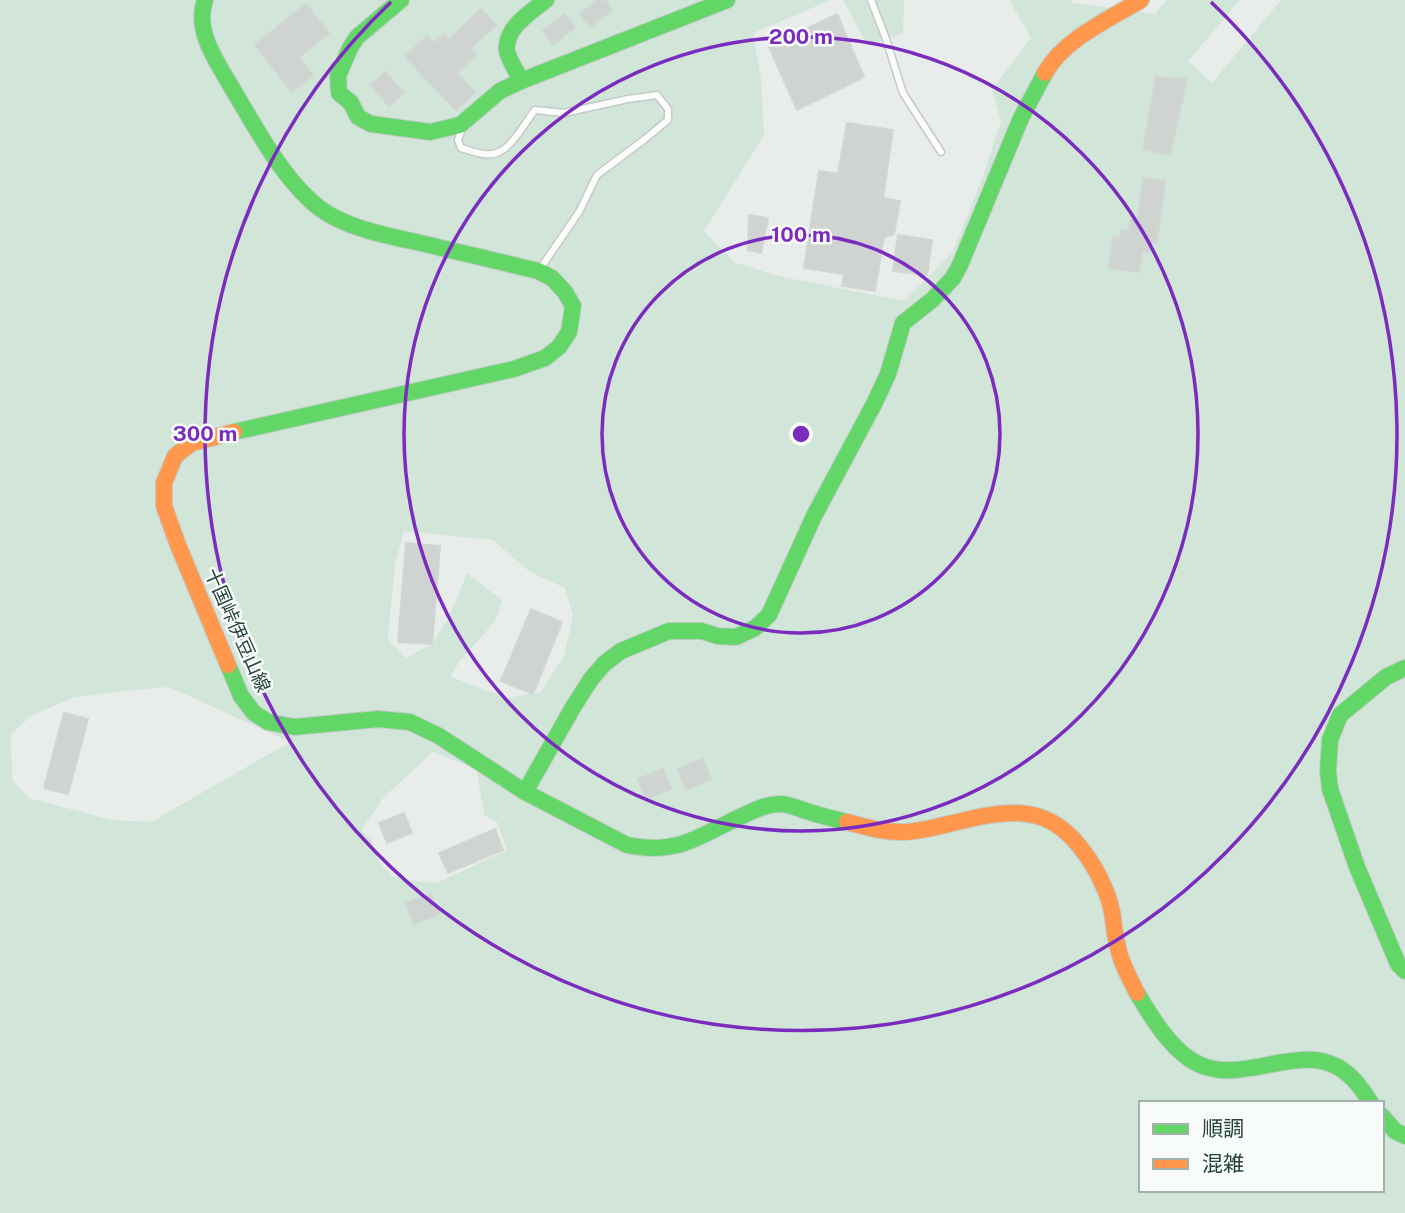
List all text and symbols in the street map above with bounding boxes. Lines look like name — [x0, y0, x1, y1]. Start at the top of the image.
text: 200 m — [769, 24, 833, 49]
text: 100 m — [771, 222, 831, 247]
text: 300 m — [173, 421, 237, 446]
centre of rings — [789, 422, 813, 446]
street label: 十国峠伊豆山線 — [201, 565, 275, 695]
legend — [1139, 1101, 1384, 1192]
text: 順調 — [1202, 1116, 1244, 1141]
text: 混雑 — [1202, 1151, 1244, 1176]

